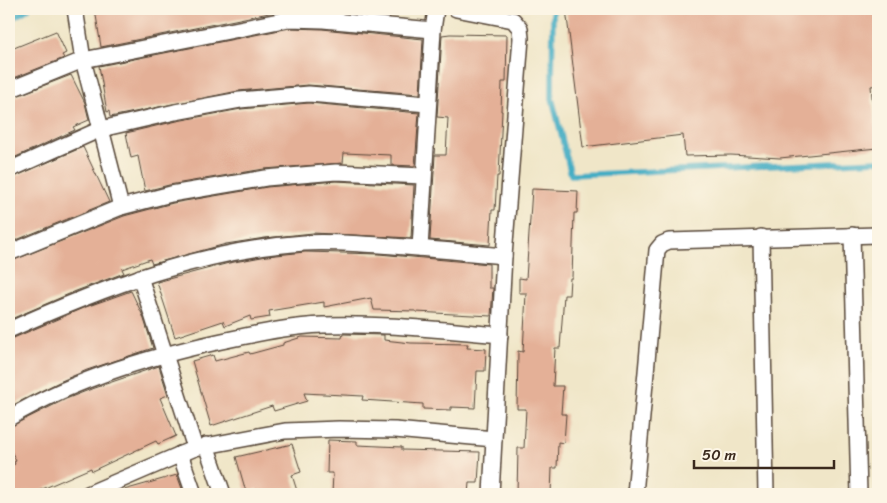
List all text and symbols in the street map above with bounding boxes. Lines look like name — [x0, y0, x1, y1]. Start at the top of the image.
scale bar — [694, 438, 834, 470]
text: 50 m — [702, 442, 737, 468]

